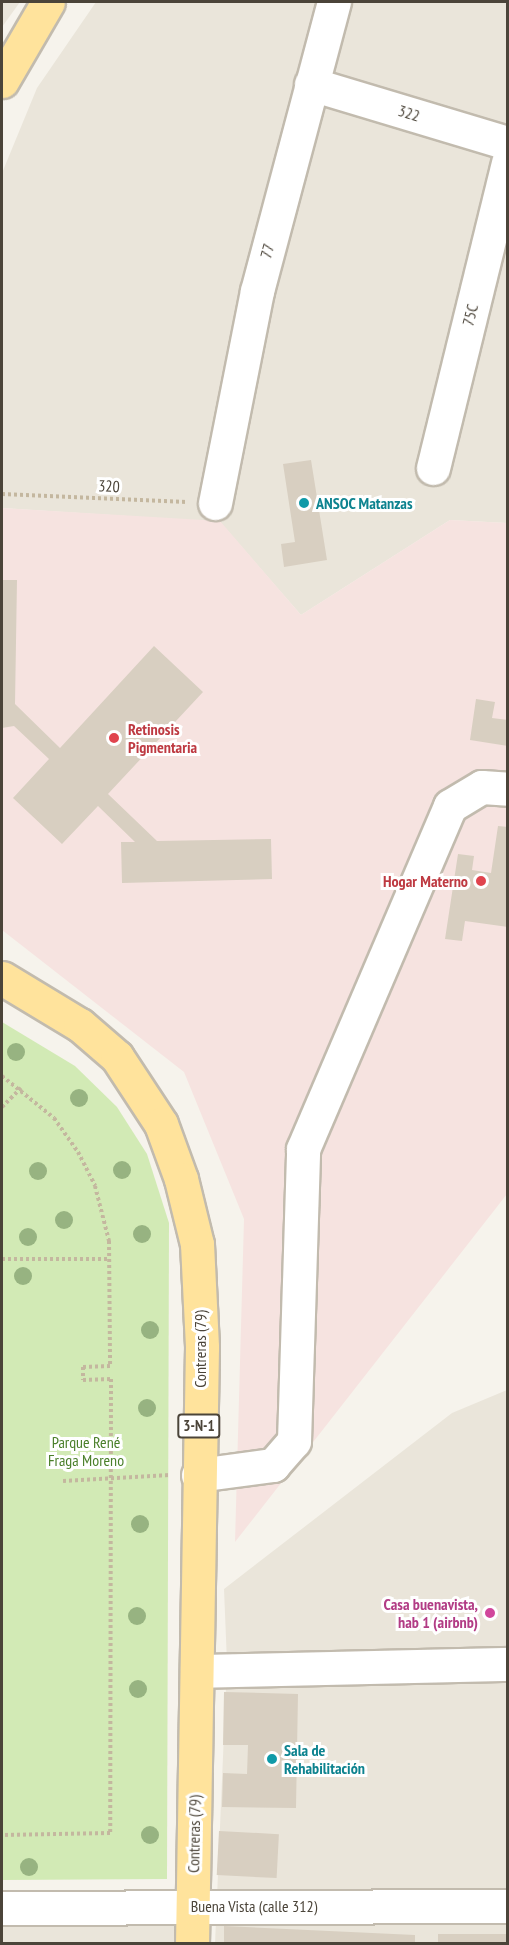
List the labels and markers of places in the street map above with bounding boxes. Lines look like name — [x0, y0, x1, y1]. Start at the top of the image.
place label: ANSOC Matanzas — [316, 493, 413, 513]
marker: ANSOC Matanzas — [297, 496, 311, 510]
place label: Retinosis Pigmentaria — [128, 719, 197, 757]
marker: Retinosis Pigmentaria — [105, 729, 123, 747]
place label: Hogar Materno — [383, 871, 468, 891]
marker: Hogar Materno — [472, 872, 490, 890]
place label: Casa buenavista, hab 1 (airbnb) — [384, 1594, 478, 1632]
marker: Casa buenavista, hab 1 (airbnb) — [483, 1606, 497, 1620]
place label: Sala de Rehabilitación — [284, 1740, 365, 1778]
marker: Sala de Rehabilitación — [265, 1752, 279, 1766]

